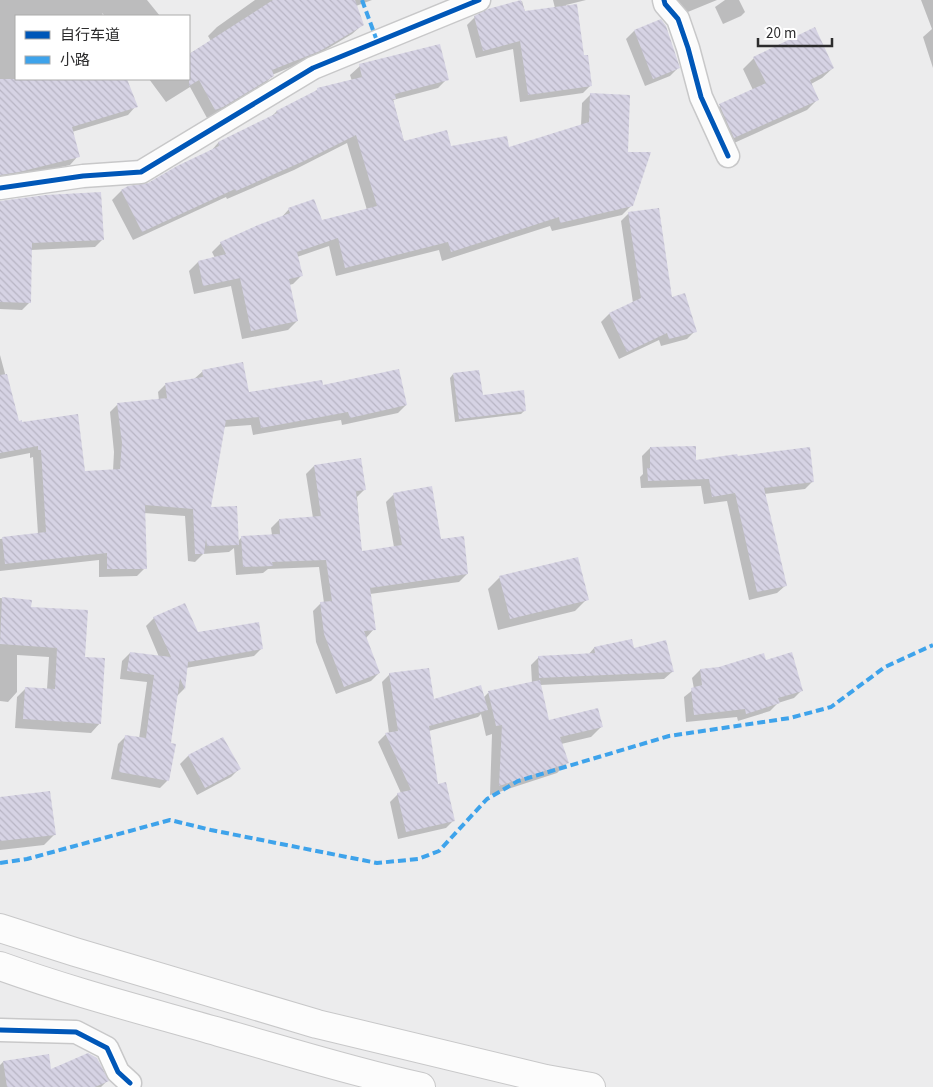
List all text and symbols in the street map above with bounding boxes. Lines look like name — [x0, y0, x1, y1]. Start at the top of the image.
legend — [15, 15, 190, 80]
scale bar — [758, 15, 832, 47]
text: 20 m — [766, 23, 796, 44]
text: 自行车道 — [60, 25, 120, 46]
text: 小路 — [60, 50, 90, 71]

